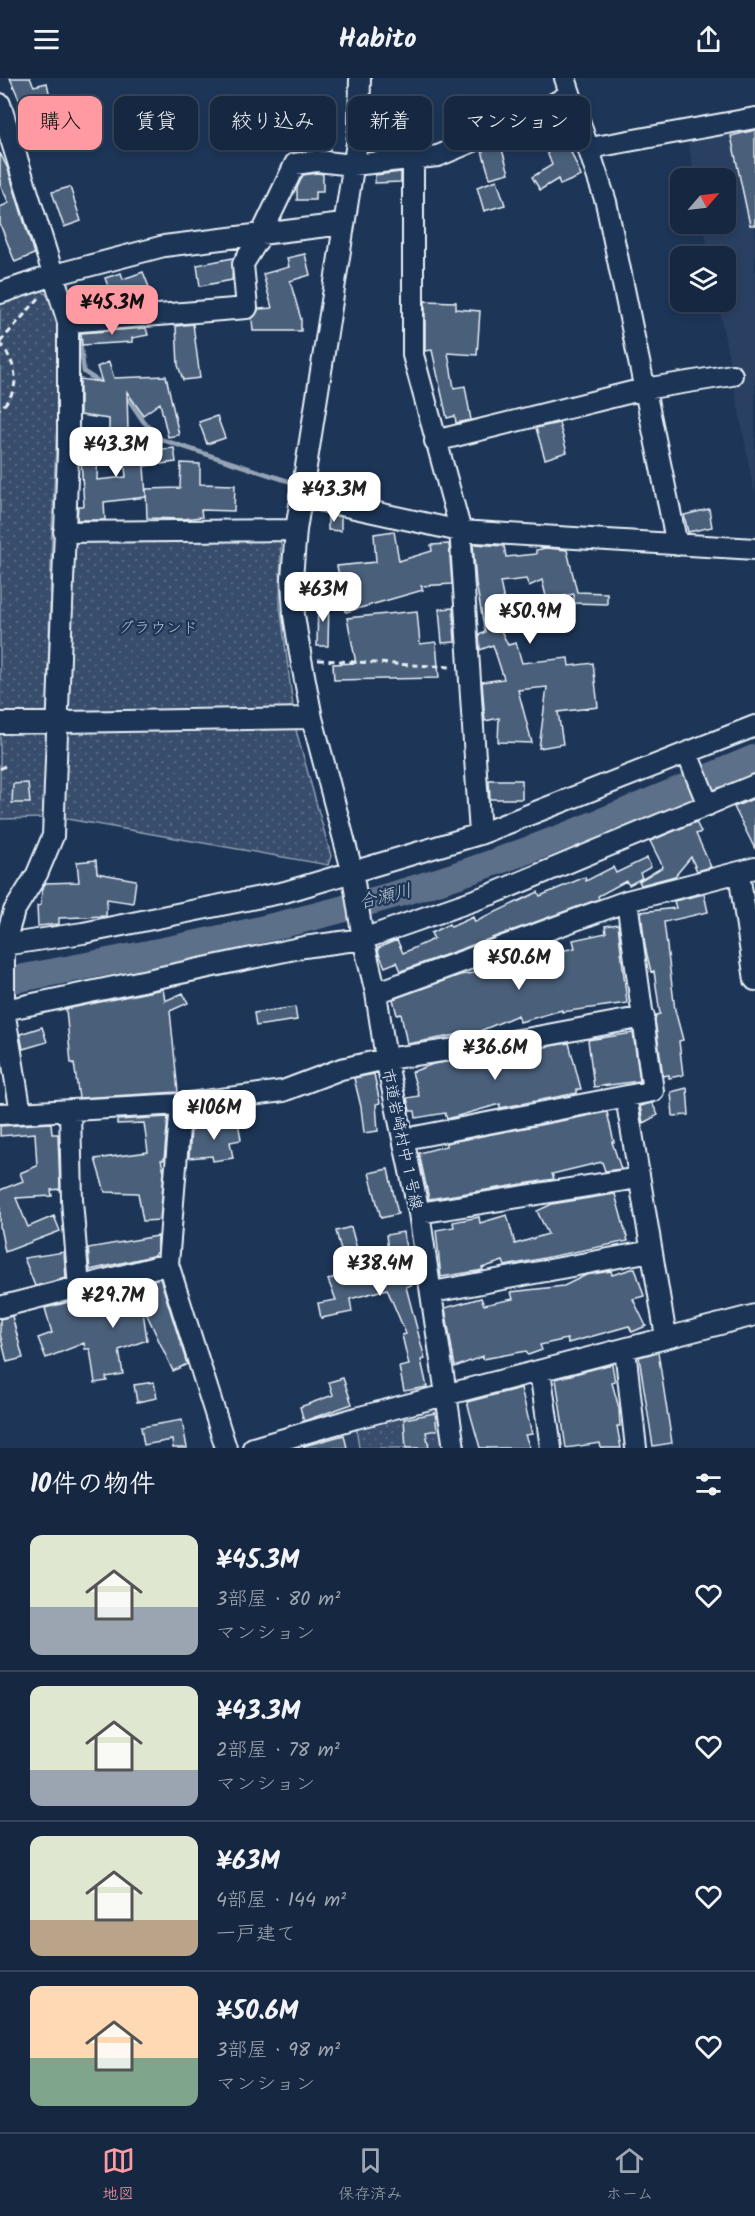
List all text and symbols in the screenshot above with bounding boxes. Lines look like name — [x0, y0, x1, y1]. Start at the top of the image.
text: Habito — [338, 18, 417, 61]
icon: menu — [30, 23, 63, 56]
icon: share — [692, 23, 725, 56]
chip: 購入 — [18, 96, 102, 150]
chip: 賃貸 — [114, 96, 198, 150]
chip: 絞り込み — [210, 96, 336, 150]
chip: 新着 — [348, 96, 432, 150]
chip: マンション — [444, 96, 590, 150]
north arrow — [670, 168, 736, 234]
map controls — [670, 168, 736, 312]
button: layers — [670, 246, 736, 312]
pin: ¥45.3M — [63, 285, 161, 336]
text: ¥45.3M — [80, 288, 144, 320]
pin: ¥43.3M — [67, 427, 165, 478]
text: ¥43.3M — [84, 430, 148, 462]
pin: ¥43.3M — [285, 472, 383, 523]
text: ¥43.3M — [302, 475, 366, 507]
pin: ¥63M — [287, 572, 359, 623]
text: ¥63M — [298, 575, 348, 607]
pin: ¥50.9M — [481, 594, 579, 645]
text: ¥50.9M — [499, 597, 561, 629]
park label: グラウンド — [118, 616, 198, 641]
water label: 合瀬川 — [356, 877, 415, 918]
pin: ¥50.6M — [470, 940, 568, 991]
text: ¥50.6M — [487, 943, 551, 975]
pin: ¥36.6M — [446, 1030, 544, 1081]
text: ¥36.6M — [463, 1033, 527, 1065]
street label: 市道岩崎村中１号線 — [374, 1066, 429, 1212]
pin: ¥106M — [172, 1090, 256, 1141]
text: ¥106M — [187, 1093, 241, 1125]
pin: ¥38.4M — [331, 1246, 429, 1297]
text: ¥38.4M — [347, 1249, 413, 1281]
pin: ¥29.7M — [64, 1278, 162, 1329]
text: ¥29.7M — [81, 1281, 145, 1313]
text: 10件の物件 — [30, 1464, 155, 1506]
icon: filters — [692, 1468, 725, 1501]
text: ¥45.3M — [216, 1540, 299, 1582]
icon: home — [78, 1559, 150, 1631]
icon: heart — [692, 1579, 725, 1612]
text: 3部屋 · 80 m² — [216, 1584, 340, 1616]
text: マンション — [216, 1618, 315, 1650]
text: ¥43.3M — [216, 1691, 300, 1733]
icon: home — [78, 1710, 150, 1782]
icon: heart — [692, 1730, 725, 1763]
text: 2部屋 · 78 m² — [216, 1735, 340, 1767]
text: マンション — [216, 1769, 315, 1801]
text: ¥63M — [216, 1841, 280, 1883]
icon: home — [78, 1860, 150, 1932]
icon: heart — [692, 1880, 725, 1913]
text: 4部屋 · 144 m² — [216, 1885, 346, 1917]
text: 一戸建て — [216, 1919, 296, 1951]
text: ¥50.6M — [216, 1991, 298, 2033]
icon: home — [78, 2010, 150, 2082]
icon: heart — [692, 2030, 725, 2063]
text: 3部屋 · 98 m² — [216, 2035, 340, 2067]
text: マンション — [216, 2069, 315, 2101]
tab: 地図 — [102, 2144, 135, 2207]
tab: 保存済み — [338, 2144, 402, 2207]
tab: ホーム — [606, 2144, 653, 2207]

